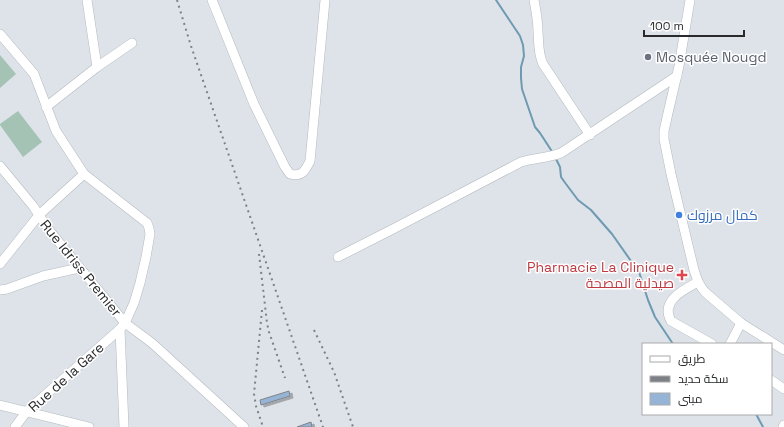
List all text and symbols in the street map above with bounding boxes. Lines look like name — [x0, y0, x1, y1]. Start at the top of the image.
scale bar — [644, 12, 744, 38]
text: 100 m — [650, 18, 684, 34]
place label: Mosquée Nougd — [656, 48, 766, 66]
marker: Mosquée Nougd — [643, 52, 653, 62]
place label: كمال مرزوك — [687, 206, 758, 224]
marker: كمال مرزوك — [674, 210, 684, 220]
street label: Rue Idriss Premier — [36, 216, 126, 320]
place label: Pharmacie La Clinique صيدلية المصحة — [527, 258, 674, 292]
marker: Pharmacie La Clinique صيدلية المصحة — [677, 270, 687, 280]
street label: Rue de la Gare — [24, 338, 108, 416]
legend — [642, 343, 772, 415]
text: طريق — [678, 351, 706, 367]
text: سكة حديد — [678, 371, 729, 387]
text: مبنى — [678, 391, 703, 407]

